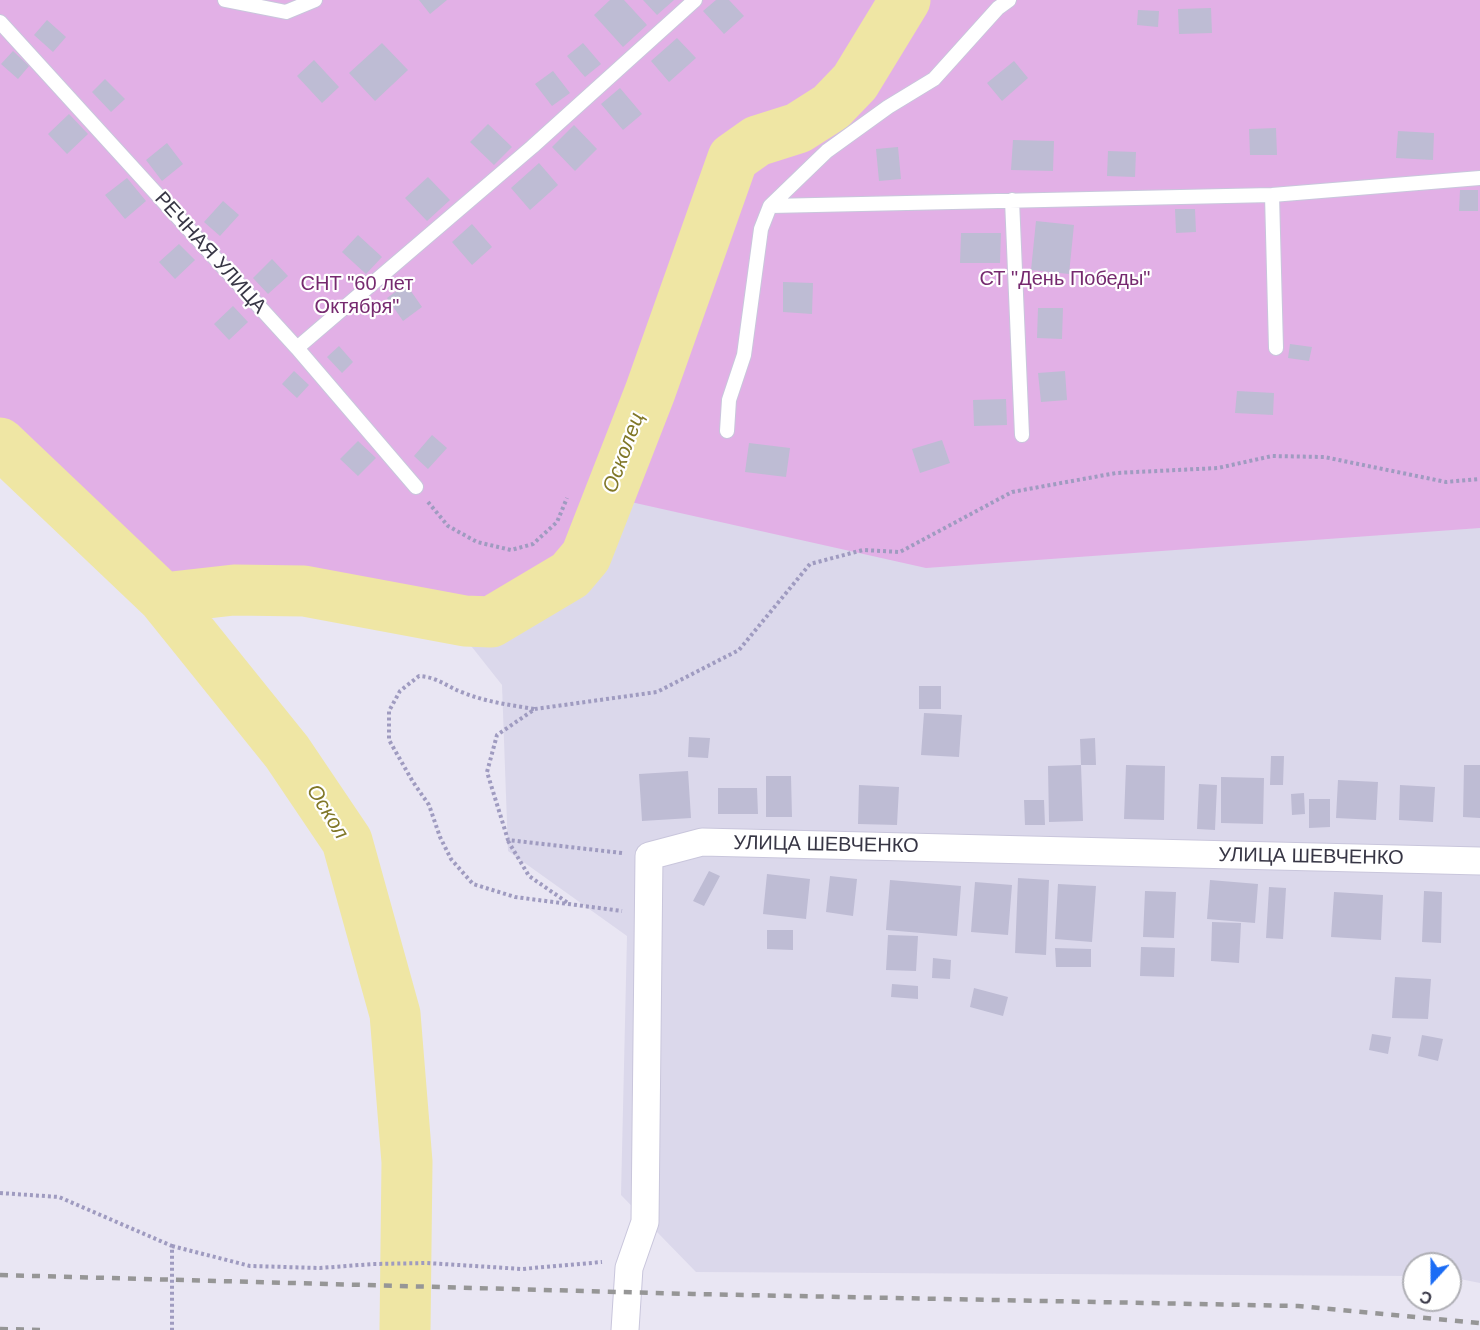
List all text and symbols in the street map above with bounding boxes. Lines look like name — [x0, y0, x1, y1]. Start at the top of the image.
street label: РЕЧНАЯ УЛИЦА — [149, 187, 271, 319]
park label: СТ "День Победы" — [980, 267, 1150, 291]
park label: СНТ "60 лет Октября" — [301, 272, 413, 319]
water label: Осколец — [598, 409, 650, 497]
water label: Оскол — [300, 780, 354, 844]
street label: УЛИЦА ШЕВЧЕНКО — [733, 831, 919, 859]
street label: УЛИЦА ШЕВЧЕНКО — [1218, 843, 1404, 871]
north arrow — [1402, 1252, 1462, 1312]
text: С — [1418, 1287, 1435, 1307]

